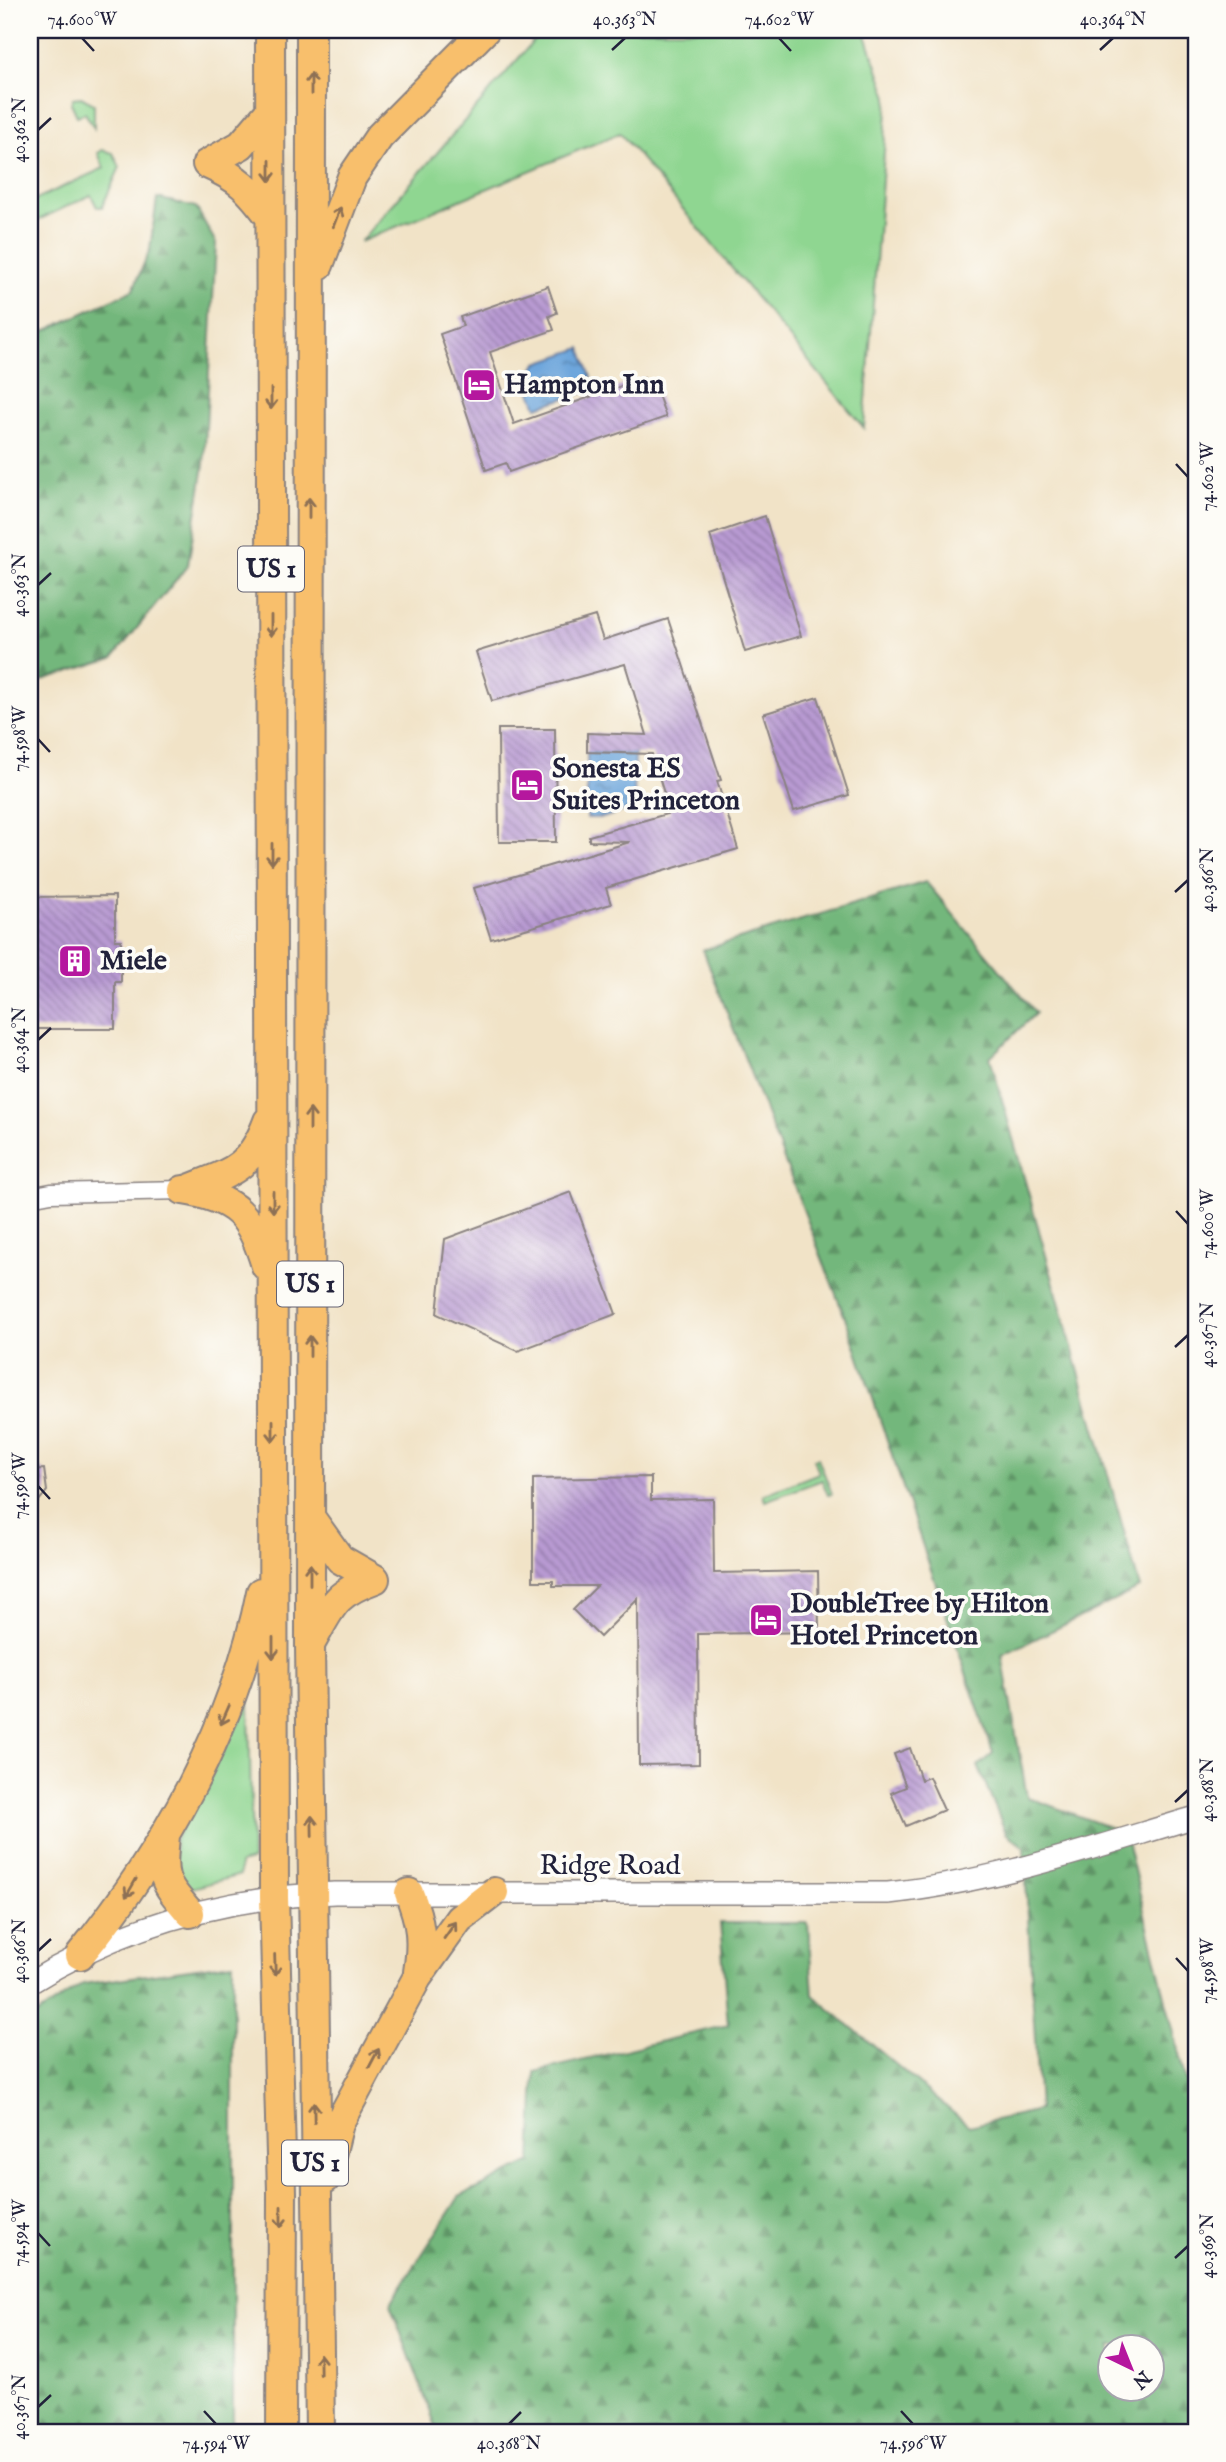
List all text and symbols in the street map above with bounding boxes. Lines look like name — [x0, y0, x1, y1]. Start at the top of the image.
text: 74.600°W — [47, 9, 118, 32]
text: 40.363°N — [593, 9, 657, 32]
text: 74.602°W — [744, 9, 814, 32]
text: 40.364°N — [1080, 9, 1146, 32]
one-way arrow — [305, 73, 318, 96]
text: 40.362°N — [9, 97, 32, 163]
one-way arrow — [263, 160, 277, 183]
one-way arrow — [332, 206, 344, 228]
hotel icon: Hampton Inn — [460, 366, 498, 404]
place label: Hampton Inn — [504, 368, 664, 403]
one-way arrow — [264, 387, 278, 410]
text: 74.602°W — [1197, 442, 1220, 512]
one-way arrow — [302, 497, 316, 520]
road number: US 1 — [238, 547, 304, 592]
text: 40.363°N — [9, 553, 32, 617]
one-way arrow — [264, 615, 278, 638]
text: 74.598°W — [9, 705, 32, 772]
place label: Sonesta ES Suites Princeton — [552, 752, 740, 819]
hotel icon: Sonesta ES Suites Princeton — [508, 766, 546, 804]
one-way arrow — [265, 842, 279, 865]
text: 40.366°N — [1197, 847, 1220, 912]
building icon: Miele — [56, 942, 94, 980]
place label: Miele — [100, 944, 167, 979]
text: 40.364°N — [9, 1007, 32, 1073]
one-way arrow — [303, 1107, 317, 1130]
text: 74.600°W — [1197, 1188, 1220, 1259]
one-way arrow — [266, 1190, 279, 1213]
road number: US 1 — [277, 1261, 343, 1306]
text: 40.367°N — [1197, 1302, 1220, 1368]
one-way arrow — [303, 1335, 317, 1358]
one-way arrow — [266, 1419, 280, 1442]
text: 74.596°W — [9, 1452, 32, 1519]
one-way arrow — [303, 1562, 317, 1585]
place label: DoubleTree by Hilton Hotel Princeton — [790, 1587, 1049, 1654]
hotel icon: DoubleTree by Hilton Hotel Princeton — [747, 1601, 785, 1639]
one-way arrow — [266, 1636, 280, 1659]
one-way arrow — [218, 1703, 231, 1725]
text: 40.368°N — [1197, 1757, 1220, 1822]
one-way arrow — [305, 1814, 318, 1837]
street label: Ridge Road — [540, 1849, 681, 1884]
one-way arrow — [123, 1878, 137, 1898]
text: 40.366°N — [9, 1918, 32, 1983]
one-way arrow — [443, 1921, 457, 1940]
text: 74.598°W — [1197, 1937, 1220, 2004]
one-way arrow — [269, 1953, 282, 1976]
one-way arrow — [368, 2048, 381, 2069]
one-way arrow — [308, 2101, 321, 2124]
road number: US 1 — [282, 2140, 348, 2186]
text: 74.594°W — [9, 2198, 32, 2267]
one-way arrow — [275, 2205, 288, 2228]
text: 40.369°N — [1197, 2213, 1220, 2278]
north arrow — [1096, 2332, 1166, 2402]
one-way arrow — [313, 2353, 327, 2376]
text: N — [1127, 2364, 1156, 2394]
text: 40.367°N — [9, 2374, 32, 2440]
text: 74.594°W — [182, 2433, 251, 2456]
text: 40.368°N — [477, 2433, 542, 2456]
text: 74.596°W — [880, 2433, 947, 2456]

